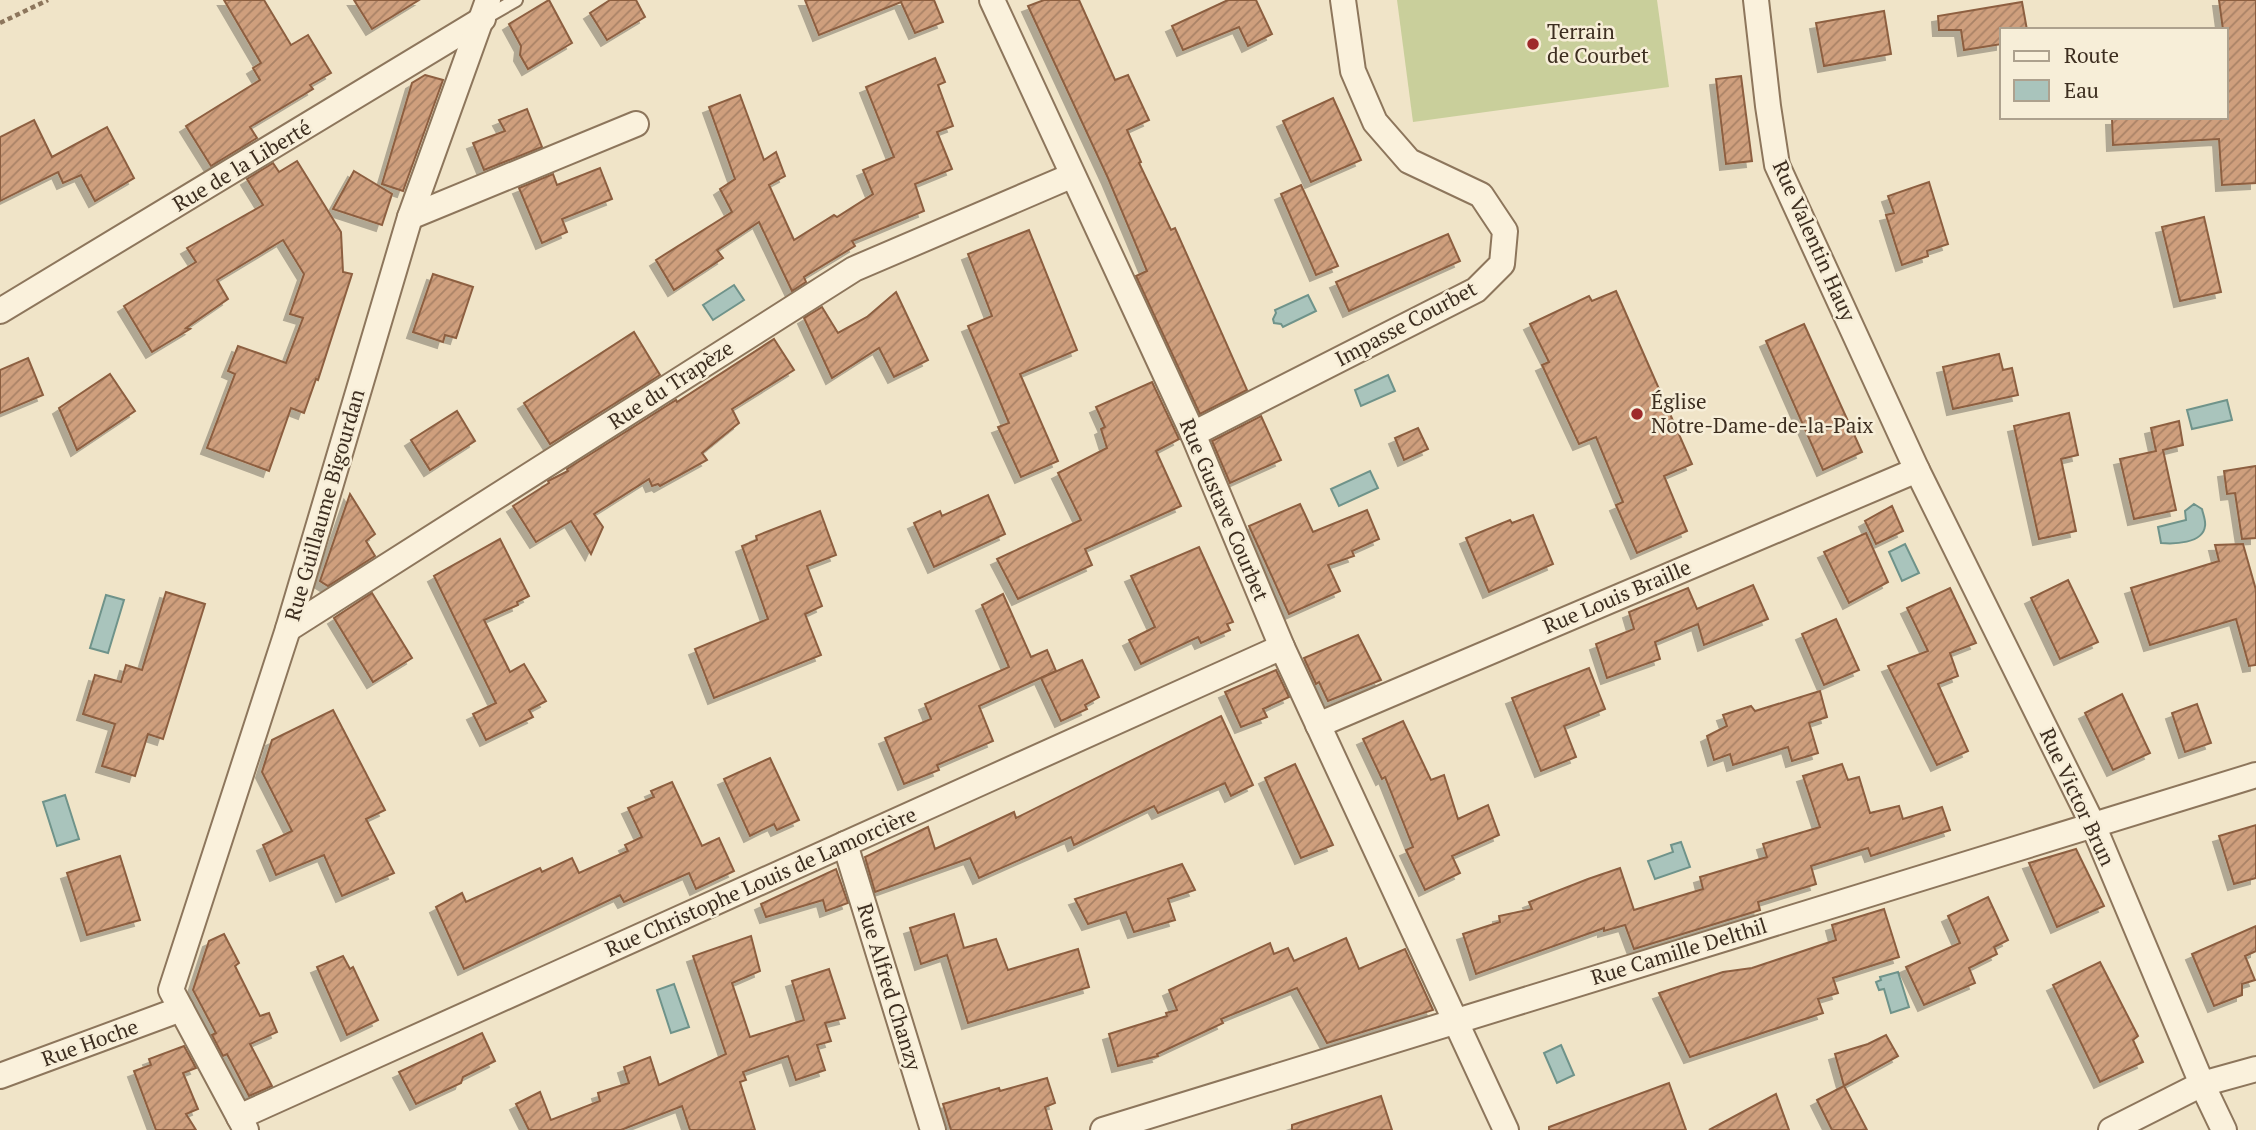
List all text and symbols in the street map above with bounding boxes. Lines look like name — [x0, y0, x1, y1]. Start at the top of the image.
place label: Terrain de Courbet — [1547, 17, 1649, 69]
legend — [2000, 28, 2228, 119]
marker: Terrain de Courbet — [1525, 36, 1541, 52]
text: Route — [2064, 41, 2119, 69]
text: Eau — [2064, 76, 2099, 104]
street label: Rue de la Liberté — [167, 113, 316, 218]
street label: Rue Valentin Hauy — [1767, 156, 1863, 326]
street label: Impasse Courbet — [1330, 274, 1481, 372]
street label: Rue du Trapèze — [603, 333, 738, 435]
street label: Rue Guillaume Bigourdan — [278, 385, 371, 624]
place label: Église Notre-Dame-de-la-Paix — [1651, 387, 1874, 439]
marker: Église Notre-Dame-de-la-Paix — [1629, 406, 1645, 422]
street label: Rue Gustave Courbet — [1174, 414, 1276, 605]
street label: Rue Louis Braille — [1538, 552, 1695, 640]
street label: Rue Victor Brun — [2034, 723, 2122, 870]
street label: Rue Christophe Louis de Lamorcière — [601, 800, 921, 963]
street label: Rue Alfred Chanzy — [851, 900, 929, 1074]
street label: Rue Camille Delthil — [1587, 911, 1770, 991]
street label: Rue Hoche — [38, 1012, 142, 1072]

